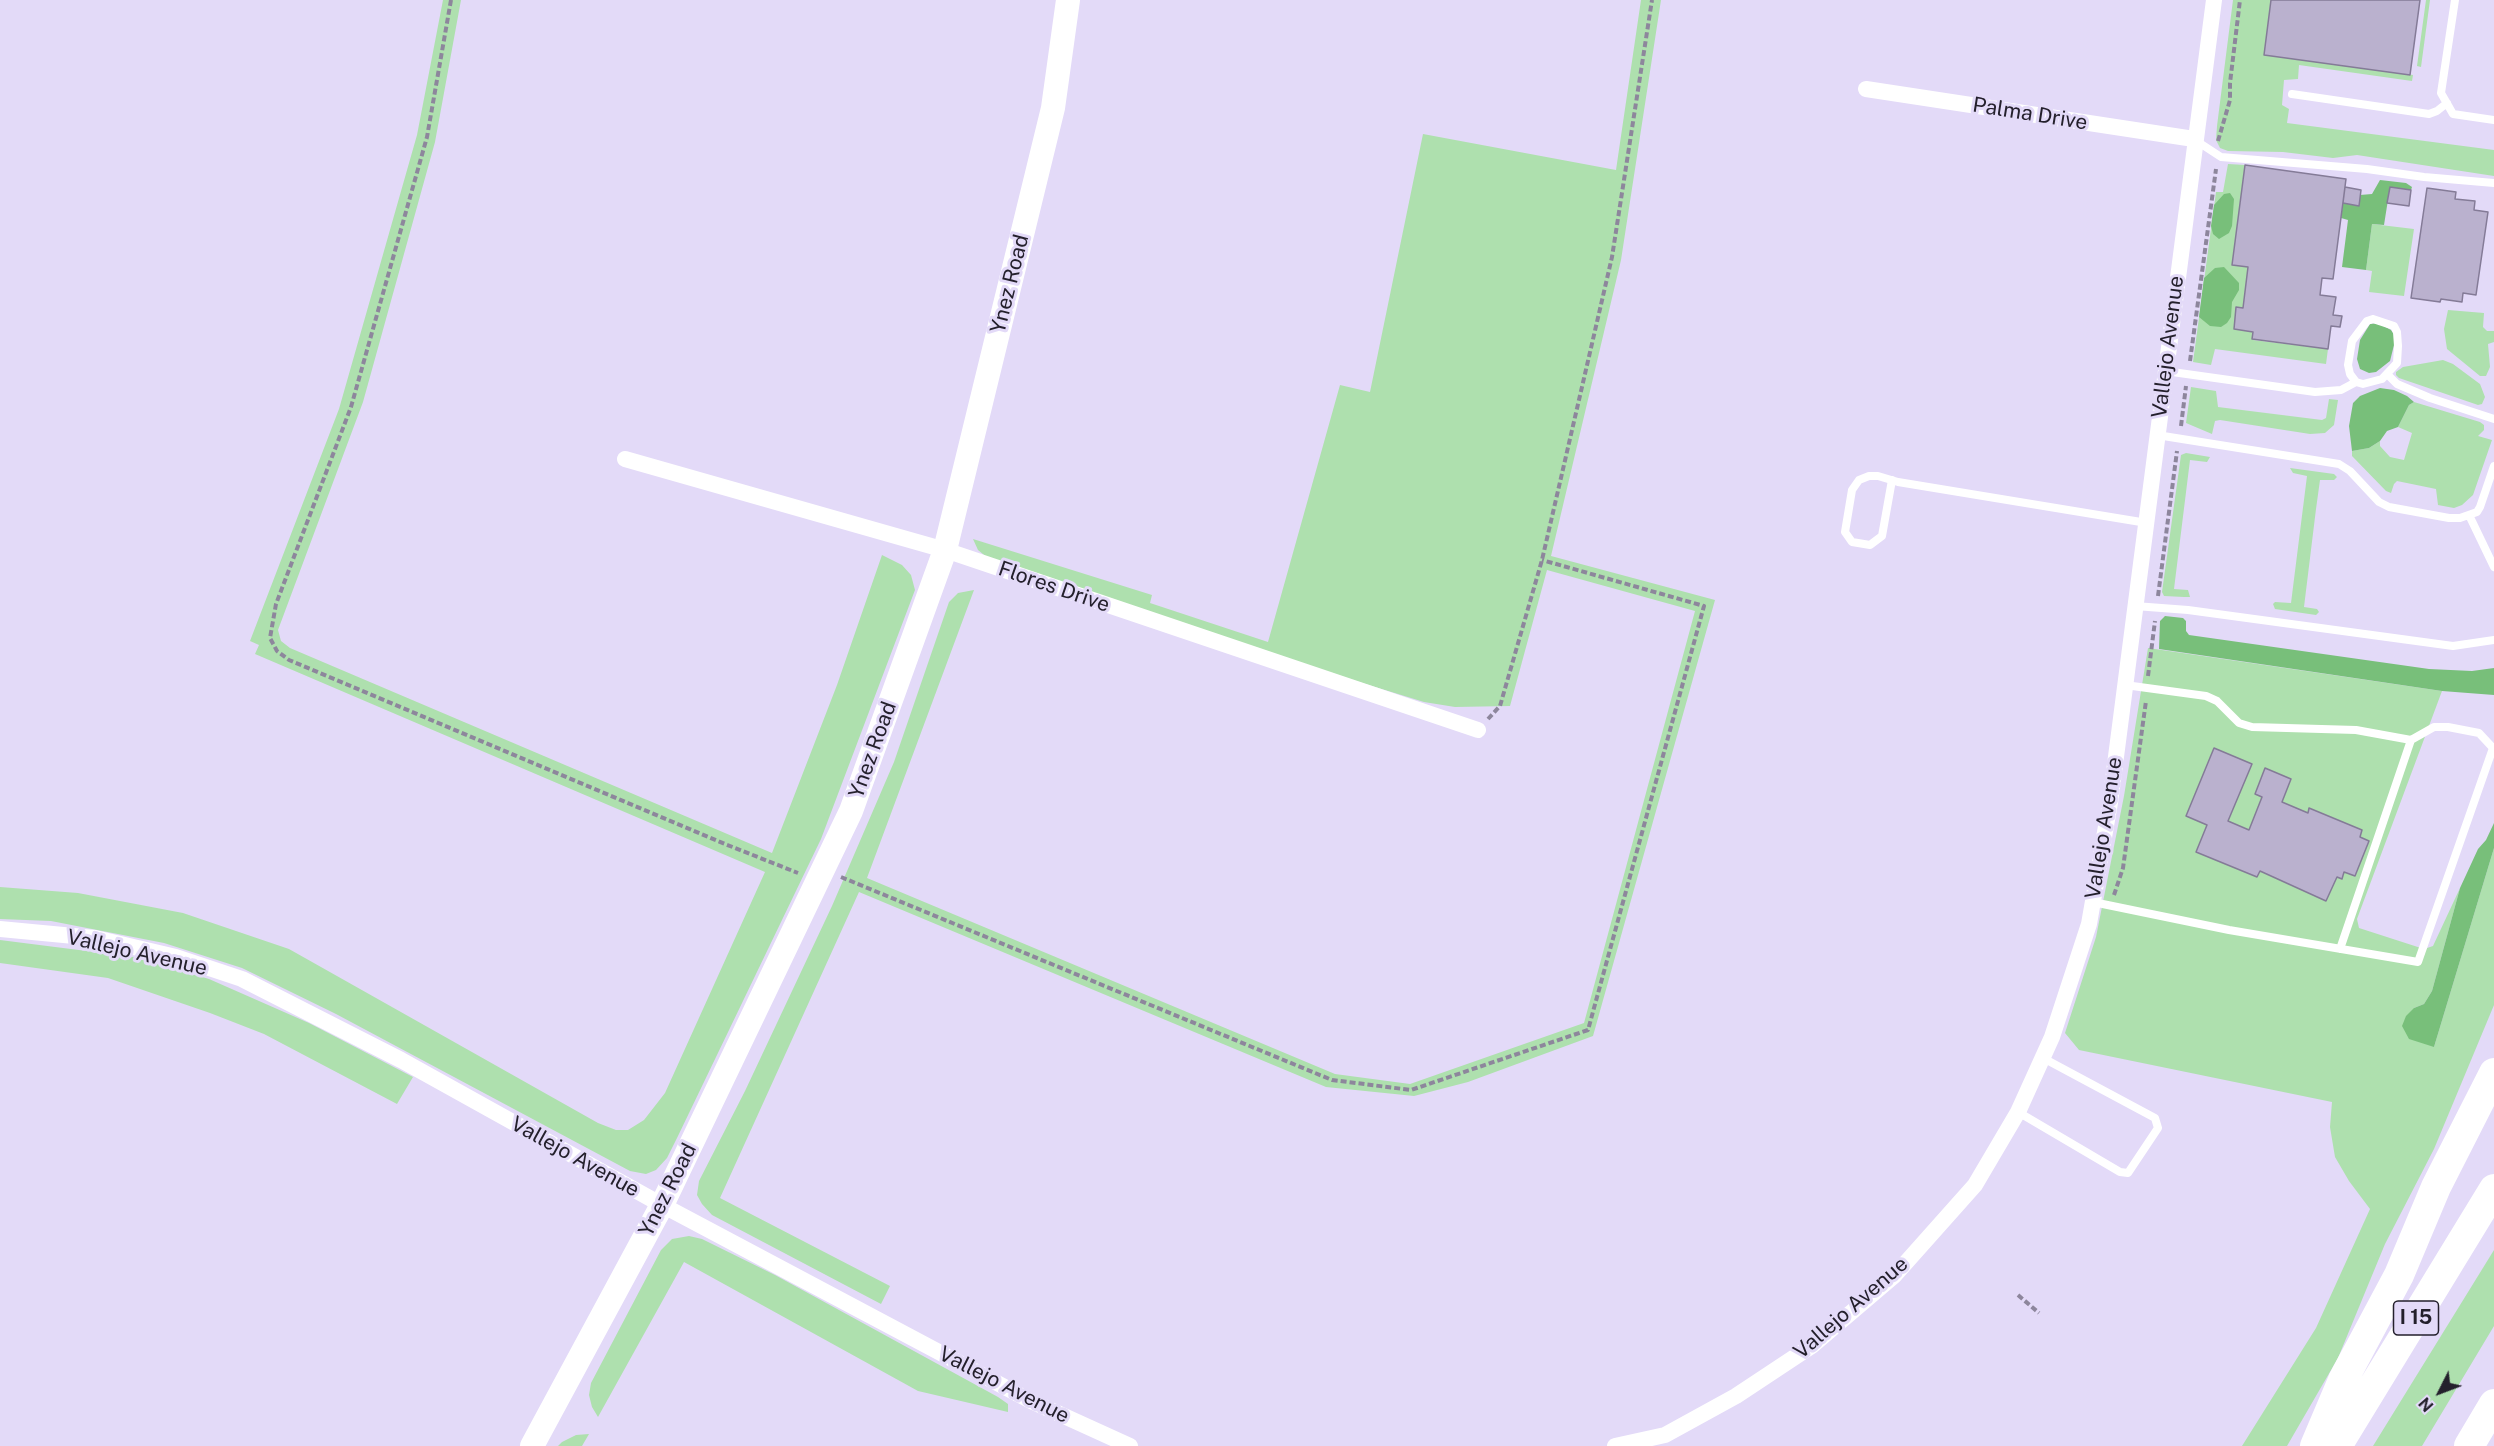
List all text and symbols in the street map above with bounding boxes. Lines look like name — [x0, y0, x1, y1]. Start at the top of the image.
street label: Palma Drive — [1971, 92, 2089, 136]
street label: Ynez Road — [986, 232, 1034, 336]
street label: Vallejo Avenue — [2147, 274, 2189, 420]
street label: Flores Drive — [995, 556, 1113, 618]
street label: Ynez Road — [844, 698, 902, 802]
street label: Vallejo Avenue — [2080, 755, 2128, 901]
street label: Vallejo Avenue — [64, 925, 210, 981]
street label: Vallejo Avenue — [506, 1111, 644, 1203]
street label: Ynez Road — [634, 1139, 702, 1241]
street label: Vallejo Avenue — [1789, 1252, 1913, 1364]
road number: I 15 — [2394, 1301, 2438, 1335]
street label: Vallejo Avenue — [934, 1341, 1074, 1429]
north arrow — [2410, 1362, 2470, 1422]
text: N — [2415, 1393, 2438, 1415]

